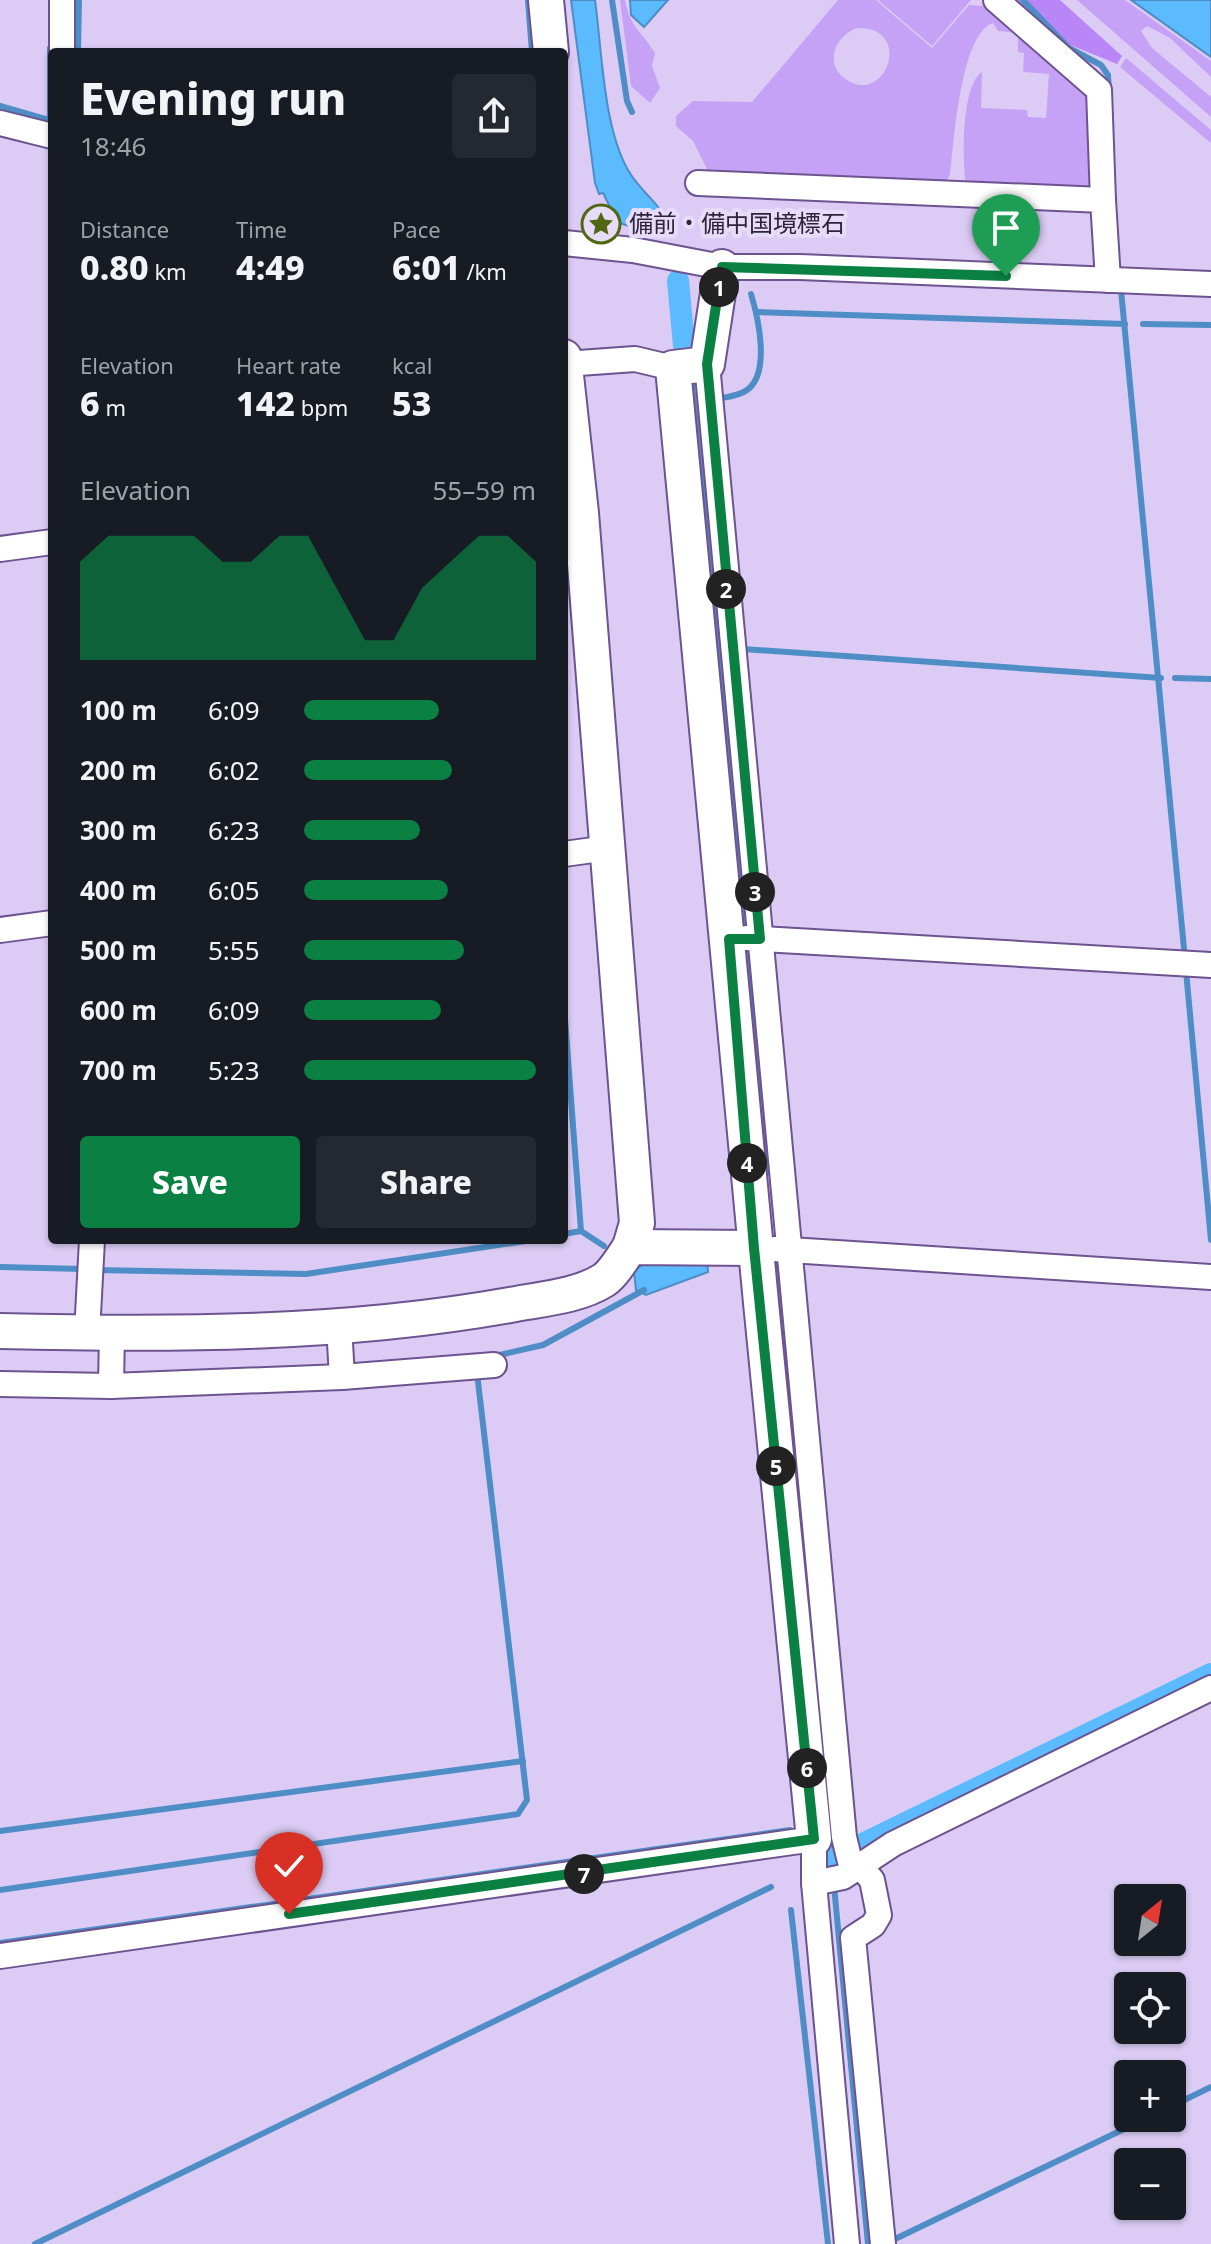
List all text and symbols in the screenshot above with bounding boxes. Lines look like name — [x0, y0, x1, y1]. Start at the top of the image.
text: Evening run — [80, 68, 346, 128]
button: share — [452, 74, 536, 158]
text: 18:46 — [80, 128, 146, 164]
pin — [972, 194, 1040, 276]
place icon: 備前・備中国境標石 — [580, 203, 622, 245]
place label: 備前・備中国境標石 — [629, 206, 845, 239]
icon: arrive — [984, 206, 1028, 250]
text: Distance — [80, 214, 169, 244]
text: Time — [236, 214, 287, 244]
text: Pace — [392, 214, 441, 244]
text: 0.80 — [80, 244, 149, 290]
text: 4:49 — [236, 244, 305, 290]
text: 6:01 — [392, 244, 461, 290]
text: km — [149, 256, 187, 286]
text: /km — [461, 256, 507, 286]
pin: 1 — [699, 267, 739, 307]
text: 1 — [713, 272, 725, 302]
text: Elevation — [80, 350, 174, 380]
text: Heart rate — [236, 350, 341, 380]
text: kcal — [392, 350, 432, 380]
text: 6 — [80, 380, 100, 426]
text: 142 — [236, 380, 295, 426]
text: 53 — [392, 380, 431, 426]
text: m — [100, 392, 126, 422]
text: bpm — [295, 392, 348, 422]
text: Elevation — [80, 472, 191, 508]
text: 55–59 m — [432, 472, 536, 508]
pin: 2 — [706, 569, 746, 609]
text: 2 — [720, 574, 732, 604]
text: 100 m — [80, 692, 157, 728]
text: 6:09 — [208, 692, 260, 728]
text: 200 m — [80, 752, 157, 788]
text: 6:02 — [208, 752, 260, 788]
text: 300 m — [80, 812, 157, 848]
text: 6:23 — [208, 812, 260, 848]
text: 400 m — [80, 872, 157, 908]
text: 6:05 — [208, 872, 260, 908]
pin: 3 — [735, 872, 775, 912]
text: 3 — [749, 877, 761, 907]
text: 500 m — [80, 932, 157, 968]
text: 5:55 — [208, 932, 260, 968]
text: 600 m — [80, 992, 157, 1028]
text: 6:09 — [208, 992, 260, 1028]
text: 700 m — [80, 1052, 157, 1088]
text: 5:23 — [208, 1052, 260, 1088]
button: Save — [80, 1136, 300, 1228]
button: Share — [316, 1136, 536, 1228]
pin: 4 — [727, 1143, 767, 1183]
text: 4 — [741, 1148, 753, 1178]
pin: 5 — [756, 1446, 796, 1486]
text: 5 — [770, 1451, 782, 1481]
pin: 6 — [787, 1748, 827, 1788]
text: 6 — [801, 1753, 813, 1783]
pin — [255, 1832, 323, 1914]
icon: check — [267, 1844, 311, 1888]
pin: 7 — [564, 1854, 604, 1894]
text: 7 — [578, 1859, 590, 1889]
north arrow — [1114, 1884, 1186, 1956]
map controls — [1114, 1884, 1186, 2220]
button: locate — [1114, 1972, 1186, 2044]
button: + — [1114, 2060, 1186, 2132]
button: − — [1114, 2148, 1186, 2220]

